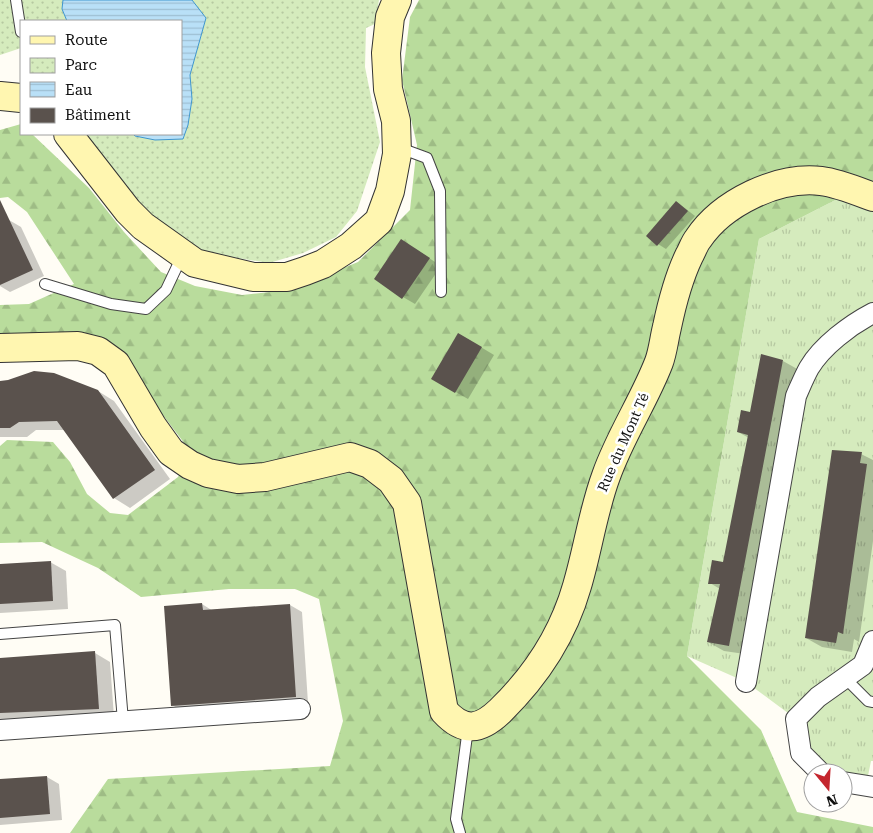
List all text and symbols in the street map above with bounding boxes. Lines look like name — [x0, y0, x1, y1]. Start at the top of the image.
legend — [20, 20, 182, 135]
text: Route — [65, 31, 107, 49]
text: Parc — [65, 56, 97, 74]
text: Eau — [65, 81, 93, 99]
text: Bâtiment — [65, 106, 131, 124]
street label: Rue du Mont Té — [594, 390, 652, 494]
north arrow — [803, 763, 853, 813]
text: N — [824, 791, 840, 810]

